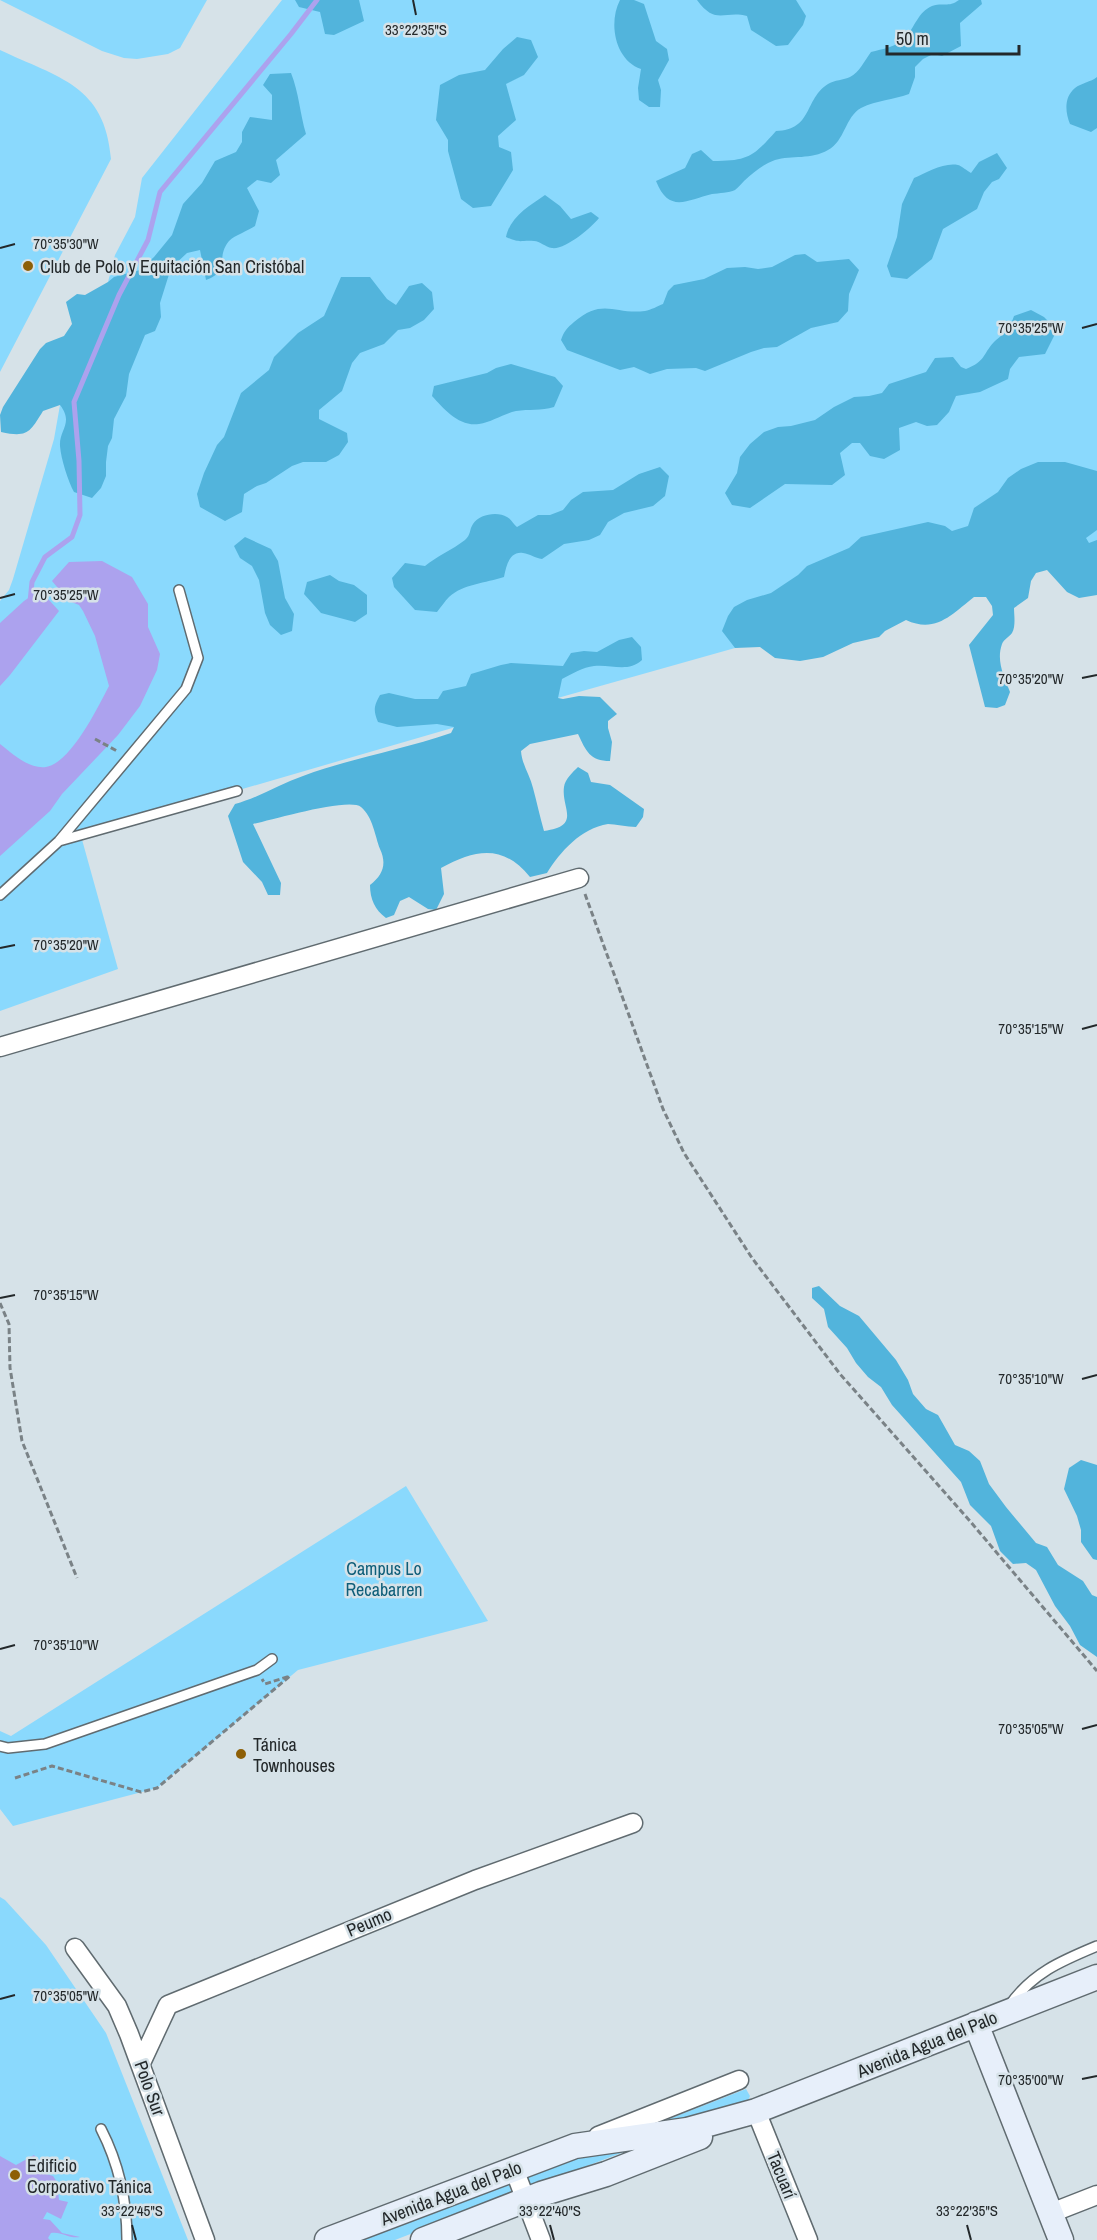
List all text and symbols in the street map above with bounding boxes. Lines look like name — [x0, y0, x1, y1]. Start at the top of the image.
scale bar — [887, 18, 1019, 56]
text: 33°22'35"S — [385, 19, 447, 40]
text: 50 m — [896, 26, 929, 51]
text: 70°35'30"W — [33, 233, 99, 254]
place label: Club de Polo y Equitación San Cristóbal — [40, 254, 304, 279]
marker: Club de Polo y Equitación San Cristóbal — [21, 259, 35, 273]
text: 70°35'25"W — [998, 317, 1064, 338]
text: 70°35'25"W — [33, 584, 99, 605]
text: 70°35'20"W — [998, 668, 1064, 689]
text: 70°35'20"W — [33, 934, 99, 955]
text: 70°35'15"W — [998, 1018, 1064, 1039]
text: 70°35'15"W — [33, 1284, 99, 1305]
text: 70°35'10"W — [998, 1368, 1064, 1389]
park label: Campus Lo Recabarren — [345, 1556, 423, 1602]
text: 70°35'10"W — [33, 1634, 99, 1655]
text: 70°35'05"W — [998, 1718, 1064, 1739]
place label: Tánica Townhouses — [253, 1732, 335, 1778]
marker: Tánica Townhouses — [234, 1747, 248, 1761]
street label: Peumo — [343, 1901, 395, 1943]
text: 70°35'05"W — [33, 1985, 99, 2006]
street label: Avenida Agua del Palo — [852, 2004, 1001, 2084]
street label: Polo Sur — [129, 2057, 171, 2119]
text: 70°35'00"W — [998, 2069, 1064, 2090]
street label: Tacuarí — [761, 2148, 803, 2203]
place label: Edificio Corporativo Tánica — [27, 2153, 152, 2199]
street label: Avenida Agua del Palo — [376, 2155, 525, 2232]
marker: Edificio Corporativo Tánica — [8, 2168, 22, 2182]
text: 33°22'45"S — [101, 2200, 163, 2221]
text: 33°22'40"S — [519, 2200, 581, 2221]
text: 33°22'35"S — [936, 2200, 998, 2221]

